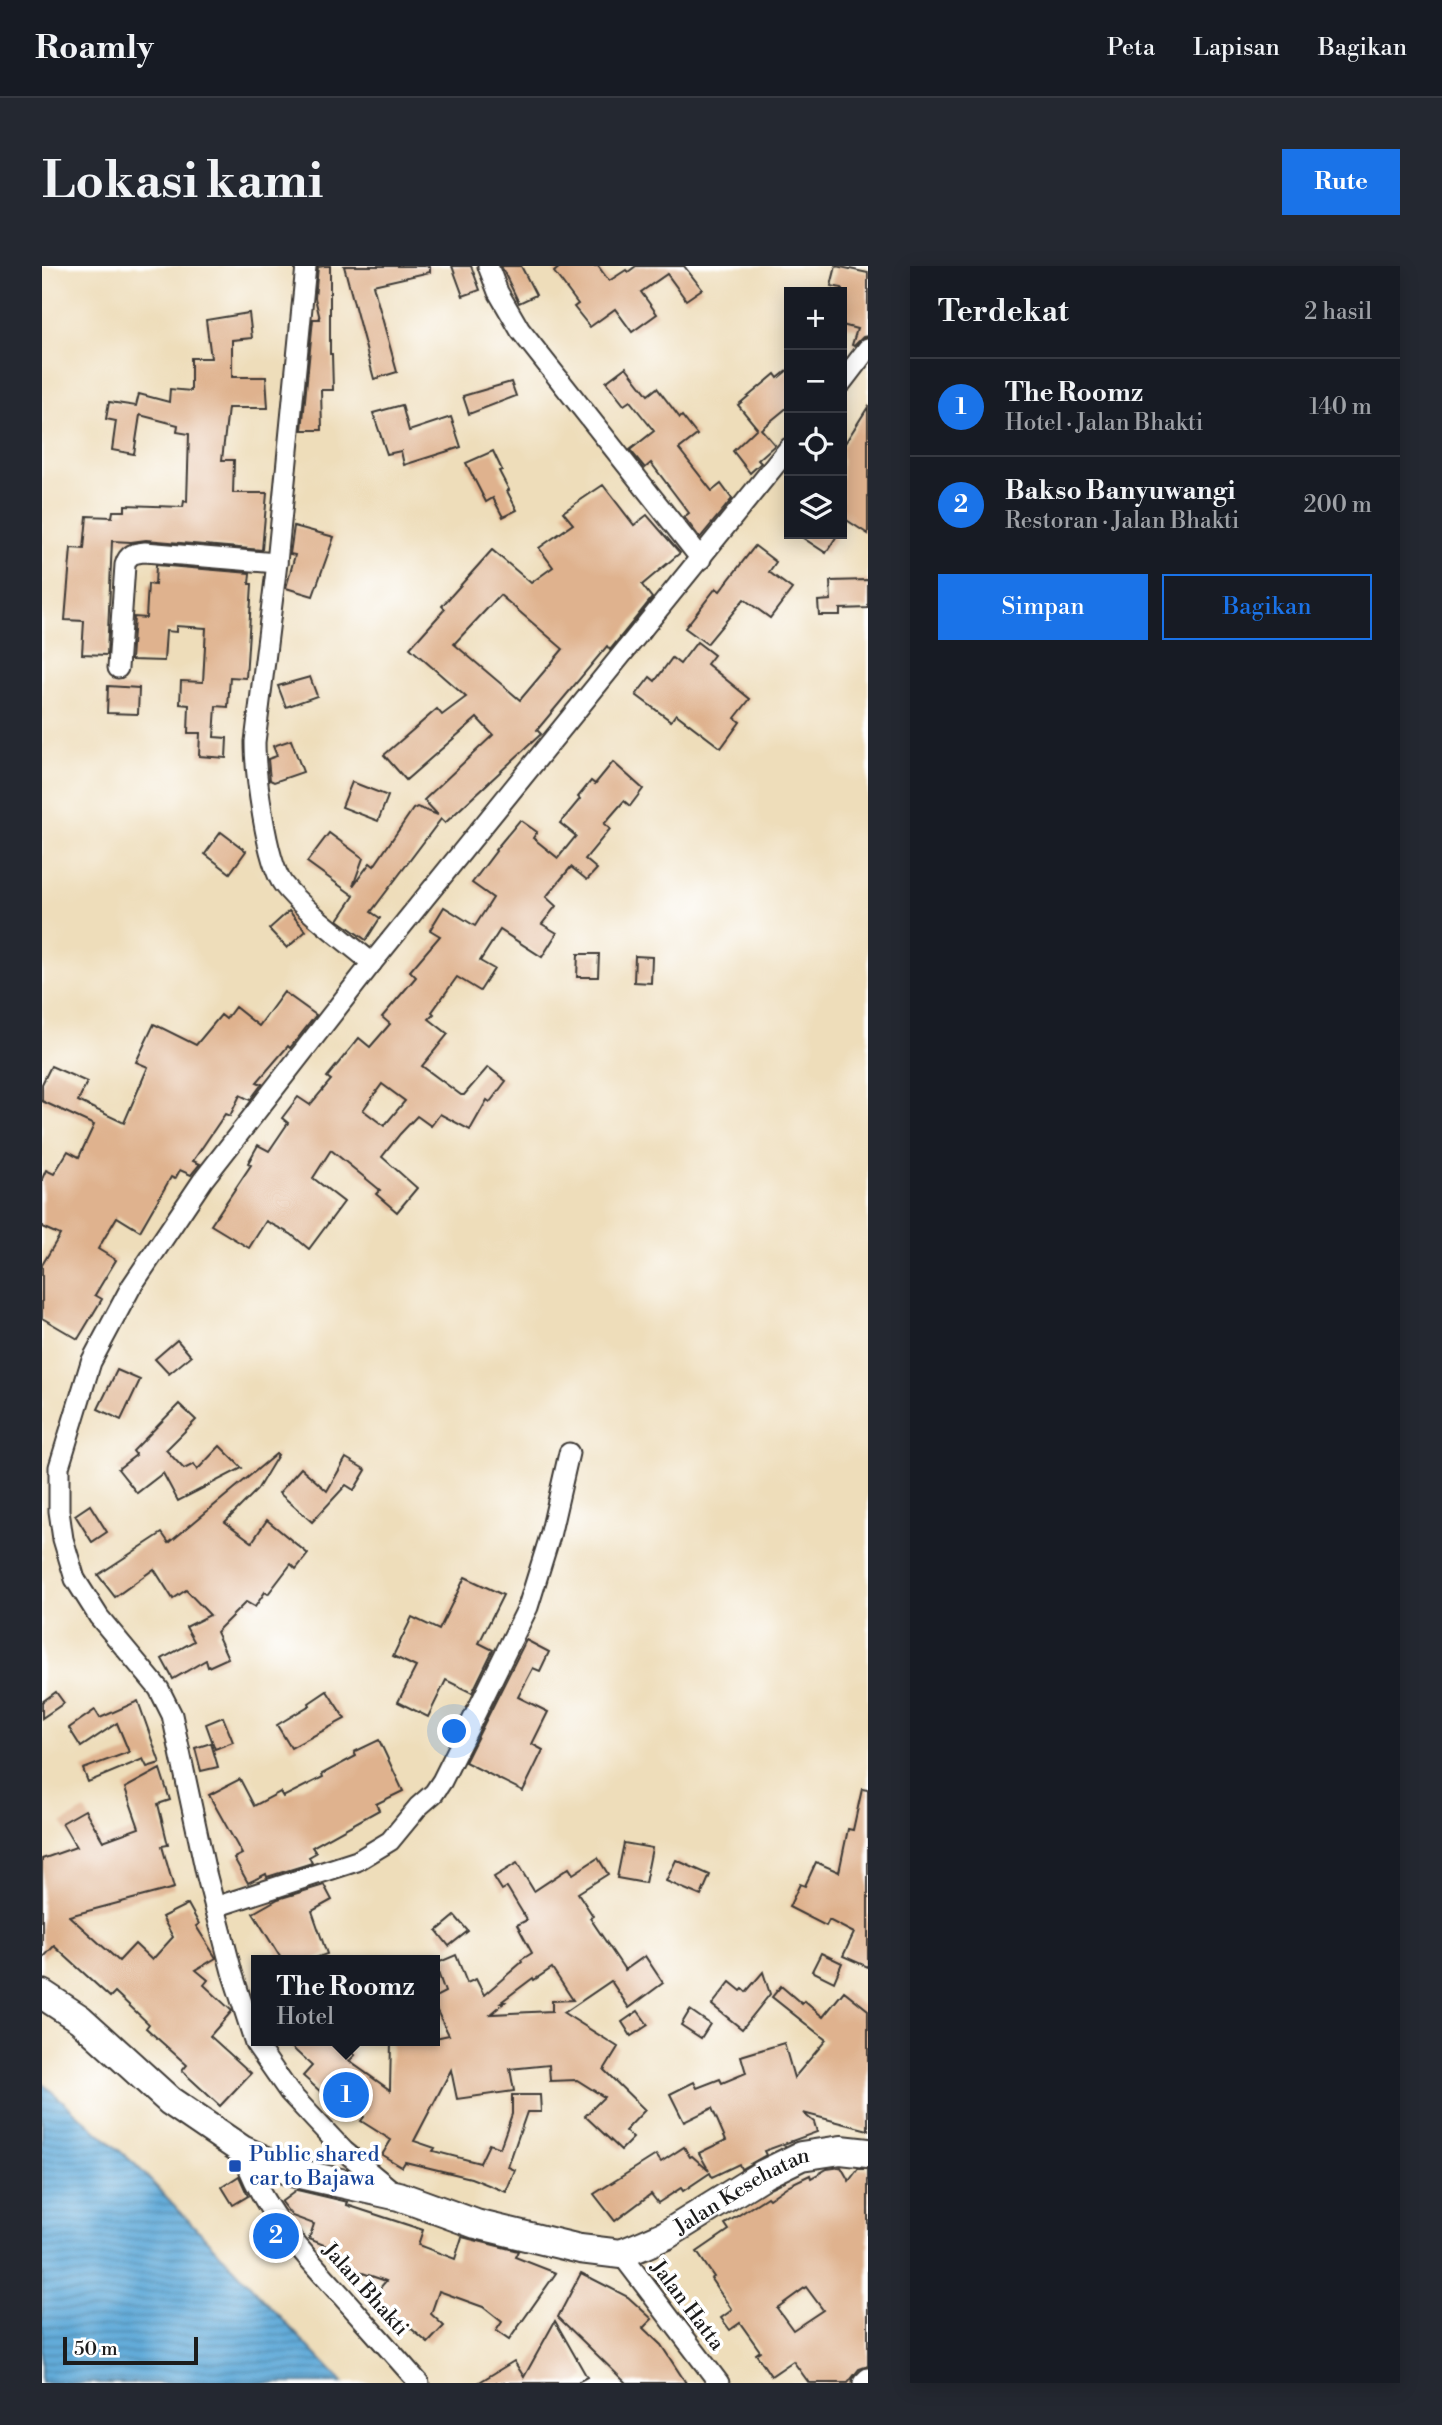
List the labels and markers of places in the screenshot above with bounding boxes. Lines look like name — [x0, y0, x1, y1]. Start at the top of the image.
pin: 1 — [323, 2069, 369, 2121]
place label: Public shared car to Bajawa — [249, 2142, 379, 2192]
marker: Public shared car to Bajawa — [227, 2158, 243, 2174]
pin: 2 — [253, 2210, 299, 2262]

